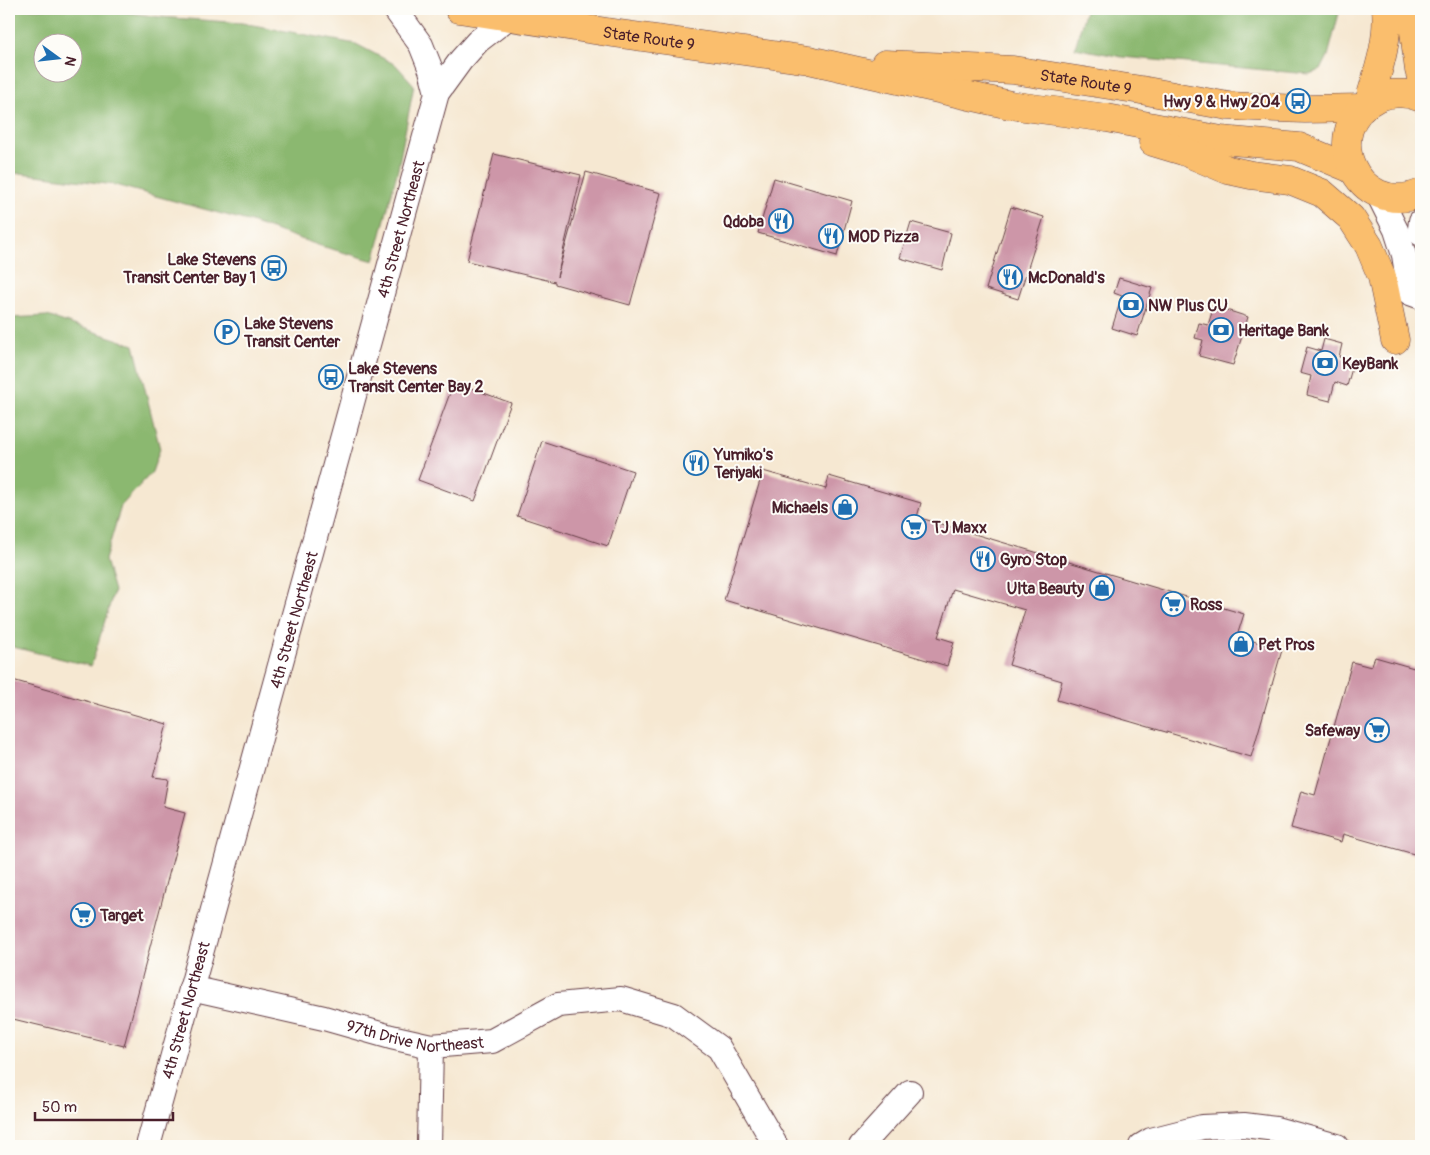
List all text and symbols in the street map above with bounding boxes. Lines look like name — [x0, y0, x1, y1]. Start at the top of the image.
street label: State Route 9 — [601, 23, 696, 55]
north arrow — [32, 32, 82, 82]
text: N — [61, 54, 80, 68]
street label: State Route 9 — [1039, 65, 1133, 99]
bus stop icon: Hwy 9 & Hwy 204 — [1285, 88, 1311, 114]
place label: Hwy 9 & Hwy 204 — [1163, 92, 1281, 112]
street label: 4th Street Northeast — [373, 158, 430, 300]
restaurant icon: Qdoba — [768, 208, 794, 234]
place label: Qdoba — [723, 212, 765, 232]
restaurant icon: MOD Pizza — [818, 223, 844, 249]
place label: MOD Pizza — [848, 227, 920, 247]
place label: Lake Stevens Transit Center Bay 1 — [122, 250, 257, 288]
bus stop icon: Lake Stevens Transit Center Bay 1 — [261, 255, 287, 281]
restaurant icon: McDonald's — [997, 264, 1023, 290]
place label: McDonald's — [1028, 268, 1105, 288]
bank icon: NW Plus CU — [1118, 292, 1144, 318]
place label: NW Plus CU — [1148, 296, 1228, 316]
place label: Lake Stevens Transit Center — [243, 314, 340, 352]
bank icon: Heritage Bank — [1208, 317, 1234, 343]
parking icon: Lake Stevens Transit Center — [214, 319, 240, 345]
place label: Heritage Bank — [1238, 321, 1329, 341]
bank icon: KeyBank — [1312, 350, 1338, 376]
place label: KeyBank — [1342, 354, 1398, 374]
place label: Lake Stevens Transit Center Bay 2 — [347, 359, 483, 397]
bus stop icon: Lake Stevens Transit Center Bay 2 — [318, 364, 344, 390]
place label: Yumiko's Teriyaki — [713, 445, 774, 483]
restaurant icon: Yumiko's Teriyaki — [683, 450, 709, 476]
shop icon: Michaels — [832, 494, 858, 520]
place label: Michaels — [772, 498, 829, 518]
supermarket icon: TJ Maxx — [901, 514, 927, 540]
place label: TJ Maxx — [931, 518, 987, 538]
restaurant icon: Gyro Stop — [970, 546, 996, 572]
street label: 4th Street Northeast — [266, 548, 323, 691]
place label: Gyro Stop — [1000, 550, 1067, 570]
shop icon: Ulta Beauty — [1089, 575, 1115, 601]
place label: Ulta Beauty — [1007, 579, 1084, 599]
supermarket icon: Ross — [1160, 591, 1186, 617]
place label: Ross — [1190, 595, 1223, 615]
shop icon: Pet Pros — [1228, 631, 1254, 657]
place label: Pet Pros — [1258, 635, 1315, 655]
supermarket icon: Safeway — [1364, 717, 1390, 743]
place label: Safeway — [1305, 721, 1360, 741]
supermarket icon: Target — [70, 902, 96, 928]
place label: Target — [99, 906, 144, 926]
street label: 4th Street Northeast — [158, 939, 215, 1081]
street label: 97th Drive Northeast — [344, 1016, 485, 1057]
scale bar — [35, 1090, 172, 1122]
text: 50 m — [42, 1098, 77, 1117]

